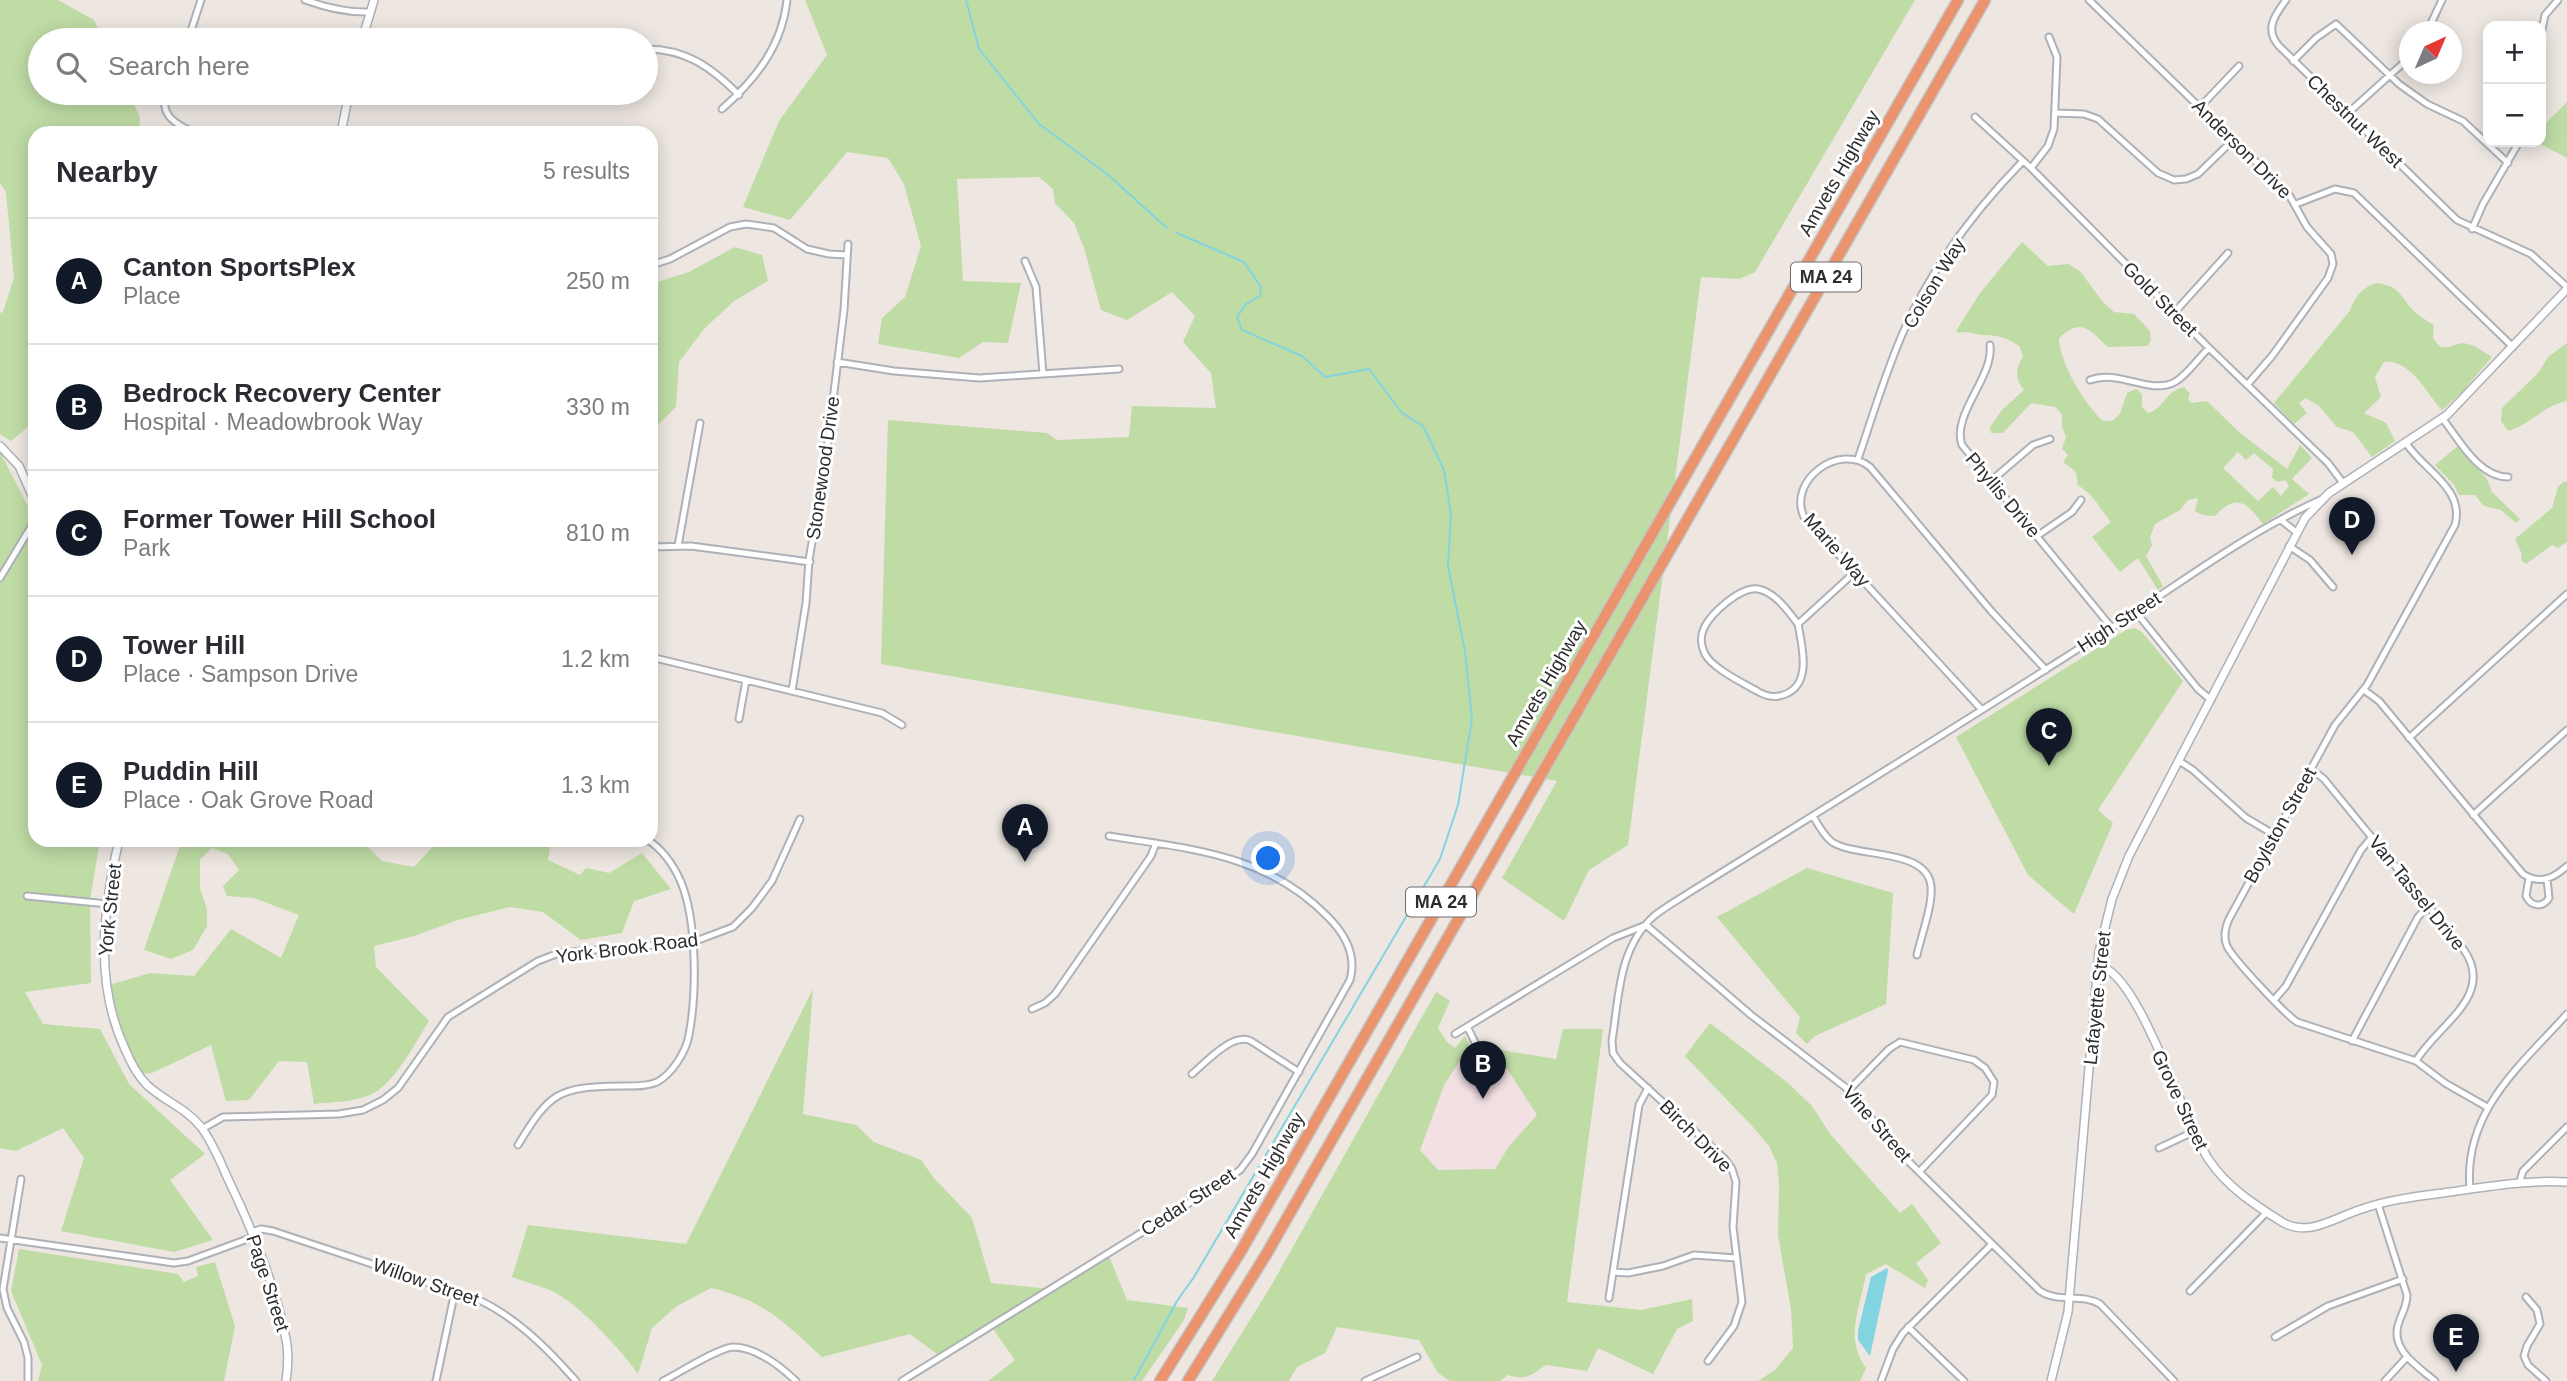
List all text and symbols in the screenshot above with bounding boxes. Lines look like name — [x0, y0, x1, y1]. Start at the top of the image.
north arrow — [2399, 21, 2462, 84]
map controls — [2483, 21, 2546, 147]
button: + — [2483, 21, 2546, 84]
search box — [28, 28, 658, 105]
icon: search — [52, 48, 90, 86]
text: Search here — [108, 51, 250, 81]
street label: Chestnut West — [2303, 70, 2408, 172]
button: − — [2483, 84, 2546, 147]
street label: Anderson Drive — [2188, 95, 2296, 203]
street label: Amvets Highway — [1795, 106, 1884, 240]
text: Nearby — [56, 155, 158, 188]
text: 5 results — [543, 158, 630, 184]
street label: Colson Way — [1899, 234, 1969, 332]
text: Canton SportsPlex — [123, 252, 356, 282]
street label: Gold Street — [2119, 258, 2202, 341]
road number: MA 24 — [1791, 262, 1861, 292]
text: A — [71, 268, 87, 294]
text: 250 m — [566, 268, 630, 294]
text: Place — [123, 283, 181, 309]
text: Bedrock Recovery Center — [123, 378, 441, 408]
text: B — [71, 394, 87, 420]
text: 330 m — [566, 394, 630, 420]
street label: Stonewood Drive — [803, 395, 843, 541]
text: Hospital · Meadowbrook Way — [123, 409, 423, 435]
street label: Phyllis Drive — [1961, 448, 2045, 542]
pin: D — [2329, 497, 2375, 555]
text: Former Tower Hill School — [123, 504, 436, 534]
street label: Marie Way — [1800, 509, 1875, 591]
text: C — [71, 520, 87, 546]
text: 810 m — [566, 520, 630, 546]
text: Park — [123, 535, 170, 561]
street label: High Street — [2073, 587, 2165, 657]
street label: Amvets Highway — [1502, 616, 1591, 750]
text: Tower Hill — [123, 630, 245, 660]
text: D — [71, 646, 87, 672]
text: 1.2 km — [561, 646, 630, 672]
text: Place · Sampson Drive — [123, 661, 358, 687]
pin: C — [2026, 708, 2072, 766]
text: Puddin Hill — [123, 756, 259, 786]
street label: Boylston Street — [2240, 763, 2321, 886]
text: E — [71, 772, 87, 798]
text: 1.3 km — [561, 772, 630, 798]
text: Place · Oak Grove Road — [123, 787, 374, 813]
pin: A — [1002, 804, 1048, 862]
street label: Van Tassel Drive — [2365, 832, 2469, 954]
your location — [1251, 841, 1285, 875]
street label: York Street — [95, 862, 125, 957]
road number: MA 24 — [1406, 888, 1476, 917]
street label: York Brook Road — [555, 929, 699, 967]
street label: Lafayette Street — [2080, 929, 2115, 1066]
pin: B — [1460, 1041, 1506, 1099]
street label: Grove Street — [2148, 1047, 2213, 1154]
street label: Vine Street — [1838, 1082, 1916, 1167]
street label: Birch Drive — [1656, 1096, 1736, 1176]
street label: Amvets Highway — [1220, 1108, 1309, 1242]
street label: Cedar Street — [1137, 1163, 1239, 1240]
street label: Page Street — [243, 1232, 294, 1335]
street label: Willow Street — [370, 1254, 483, 1310]
pin: E — [2433, 1314, 2479, 1372]

